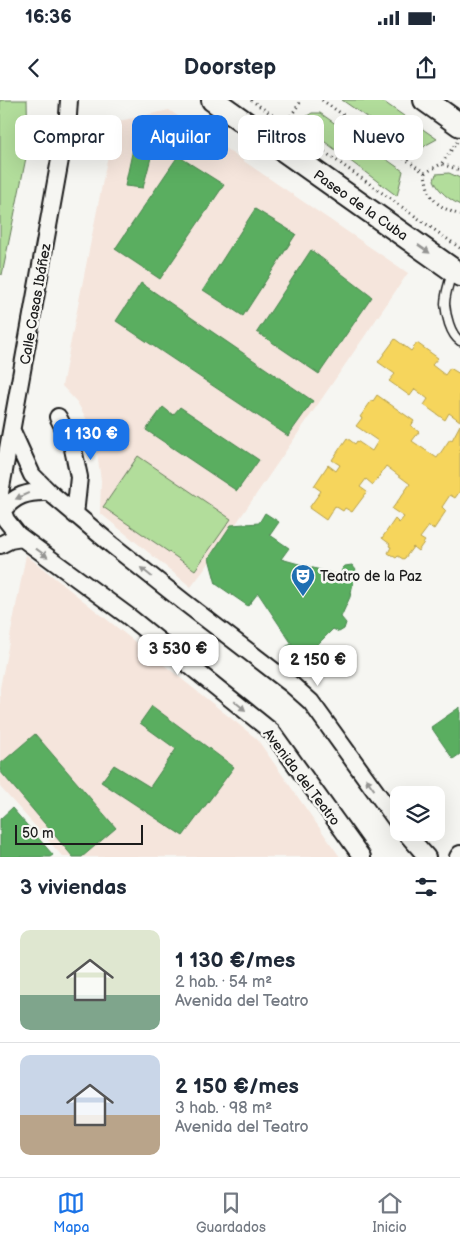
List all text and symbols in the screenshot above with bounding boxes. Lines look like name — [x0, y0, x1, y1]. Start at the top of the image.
text: 16:36 — [25, 6, 72, 29]
icon: back — [20, 54, 48, 82]
text: Doorstep — [184, 54, 276, 81]
icon: share — [412, 54, 440, 82]
chip: Comprar — [15, 115, 122, 160]
chip: Alquilar — [132, 115, 228, 160]
chip: Filtros — [238, 115, 324, 160]
chip: Nuevo — [334, 115, 423, 160]
street label: Paseo de la Cuba — [310, 166, 411, 244]
street label: Calle Casas Ibáñez — [16, 242, 55, 366]
one-way arrow — [417, 244, 431, 254]
pin: 1 130 € — [45, 418, 137, 461]
text: 1 130 € — [64, 425, 118, 444]
one-way arrow — [15, 492, 29, 500]
one-way arrow — [35, 548, 49, 558]
theatre icon: Teatro de la Paz — [290, 563, 316, 597]
one-way arrow — [139, 566, 152, 577]
place label: Teatro de la Paz — [320, 568, 422, 585]
pin: 3 530 € — [132, 634, 224, 676]
text: 3 530 € — [149, 640, 207, 659]
pin: 2 150 € — [272, 644, 364, 687]
text: 2 150 € — [290, 651, 346, 670]
one-way arrow — [233, 700, 246, 711]
street label: Avenida del Teatro — [260, 725, 344, 829]
one-way arrow — [365, 777, 375, 791]
map controls — [390, 786, 445, 841]
button: layers — [390, 786, 445, 841]
scale bar — [15, 822, 142, 845]
text: 50 m — [22, 825, 54, 842]
icon: filters — [412, 873, 440, 901]
text: 3 viviendas — [20, 875, 127, 900]
text: 1 130 €/mes — [175, 948, 295, 973]
icon: home — [60, 950, 120, 1010]
text: 2 hab. · 54 m² — [175, 973, 272, 992]
text: Avenida del Teatro — [175, 992, 309, 1011]
text: 2 150 €/mes — [175, 1074, 299, 1099]
icon: home — [60, 1075, 120, 1135]
text: 3 hab. · 98 m² — [175, 1099, 272, 1118]
text: Avenida del Teatro — [175, 1118, 309, 1137]
tab: Mapa — [53, 1189, 89, 1236]
tab: Guardados — [196, 1189, 266, 1236]
tab: Inicio — [372, 1189, 407, 1236]

